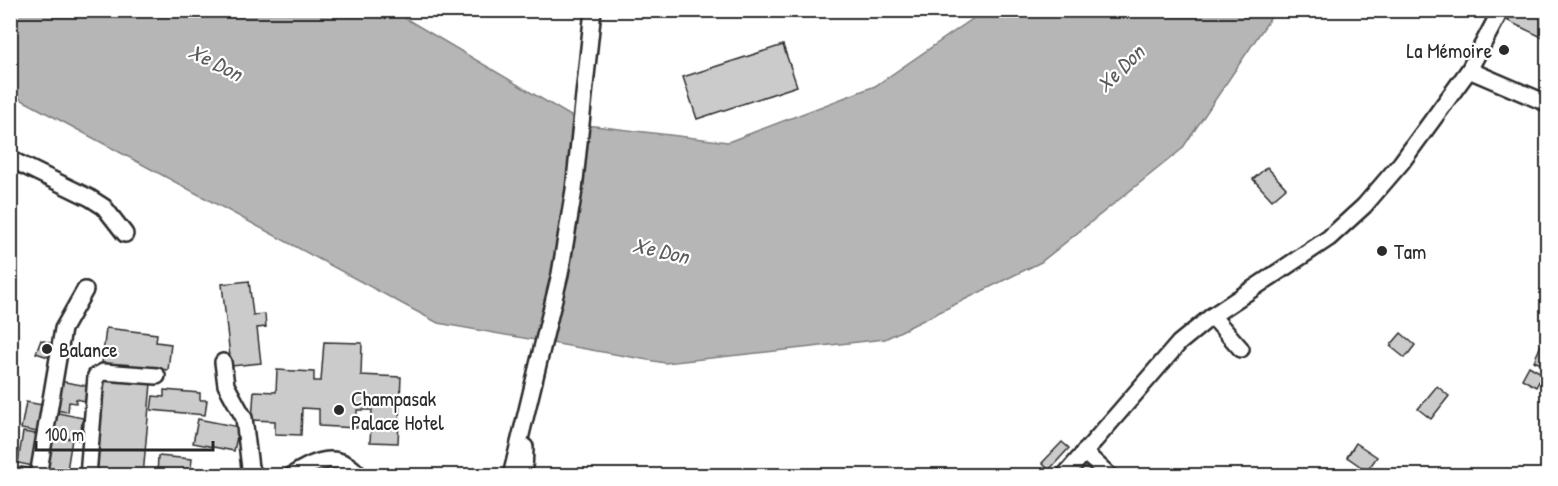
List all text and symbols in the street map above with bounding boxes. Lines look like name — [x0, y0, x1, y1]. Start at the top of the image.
water label: Xe Don — [184, 36, 250, 89]
water label: Xe Don — [1089, 36, 1152, 98]
place label: La Mémoire — [1406, 36, 1492, 65]
marker: La Mémoire — [1497, 43, 1511, 57]
water label: Xe Don — [630, 229, 694, 271]
place label: Tam — [1394, 237, 1426, 266]
marker: Tam — [1375, 244, 1389, 258]
place label: Balance — [59, 335, 118, 364]
marker: Balance — [40, 342, 54, 356]
place label: Champasak Palace Hotel — [351, 384, 444, 437]
marker: Champasak Palace Hotel — [332, 403, 346, 417]
scale bar — [36, 414, 213, 452]
text: 100 m — [45, 422, 84, 447]

